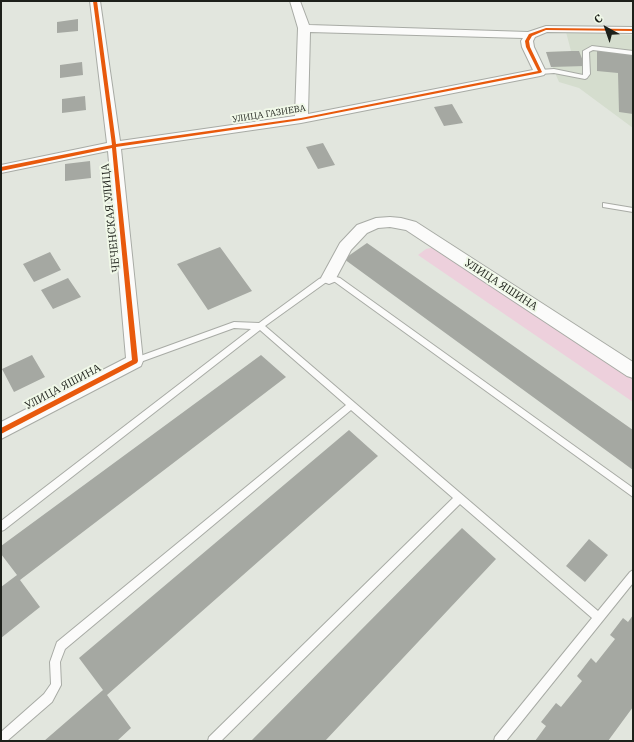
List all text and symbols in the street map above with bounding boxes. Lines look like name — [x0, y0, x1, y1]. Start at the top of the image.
north arrow — [586, 8, 626, 48]
text: С — [591, 11, 606, 27]
street label: УЛИЦА ГАЗИЕВА — [231, 103, 307, 125]
street label: ЧЕЧЕНСКАЯ УЛИЦА — [99, 163, 123, 273]
street label: УЛИЦА ЯШИНА — [462, 256, 540, 314]
street label: УЛИЦА ЯШИНА — [23, 361, 103, 413]

